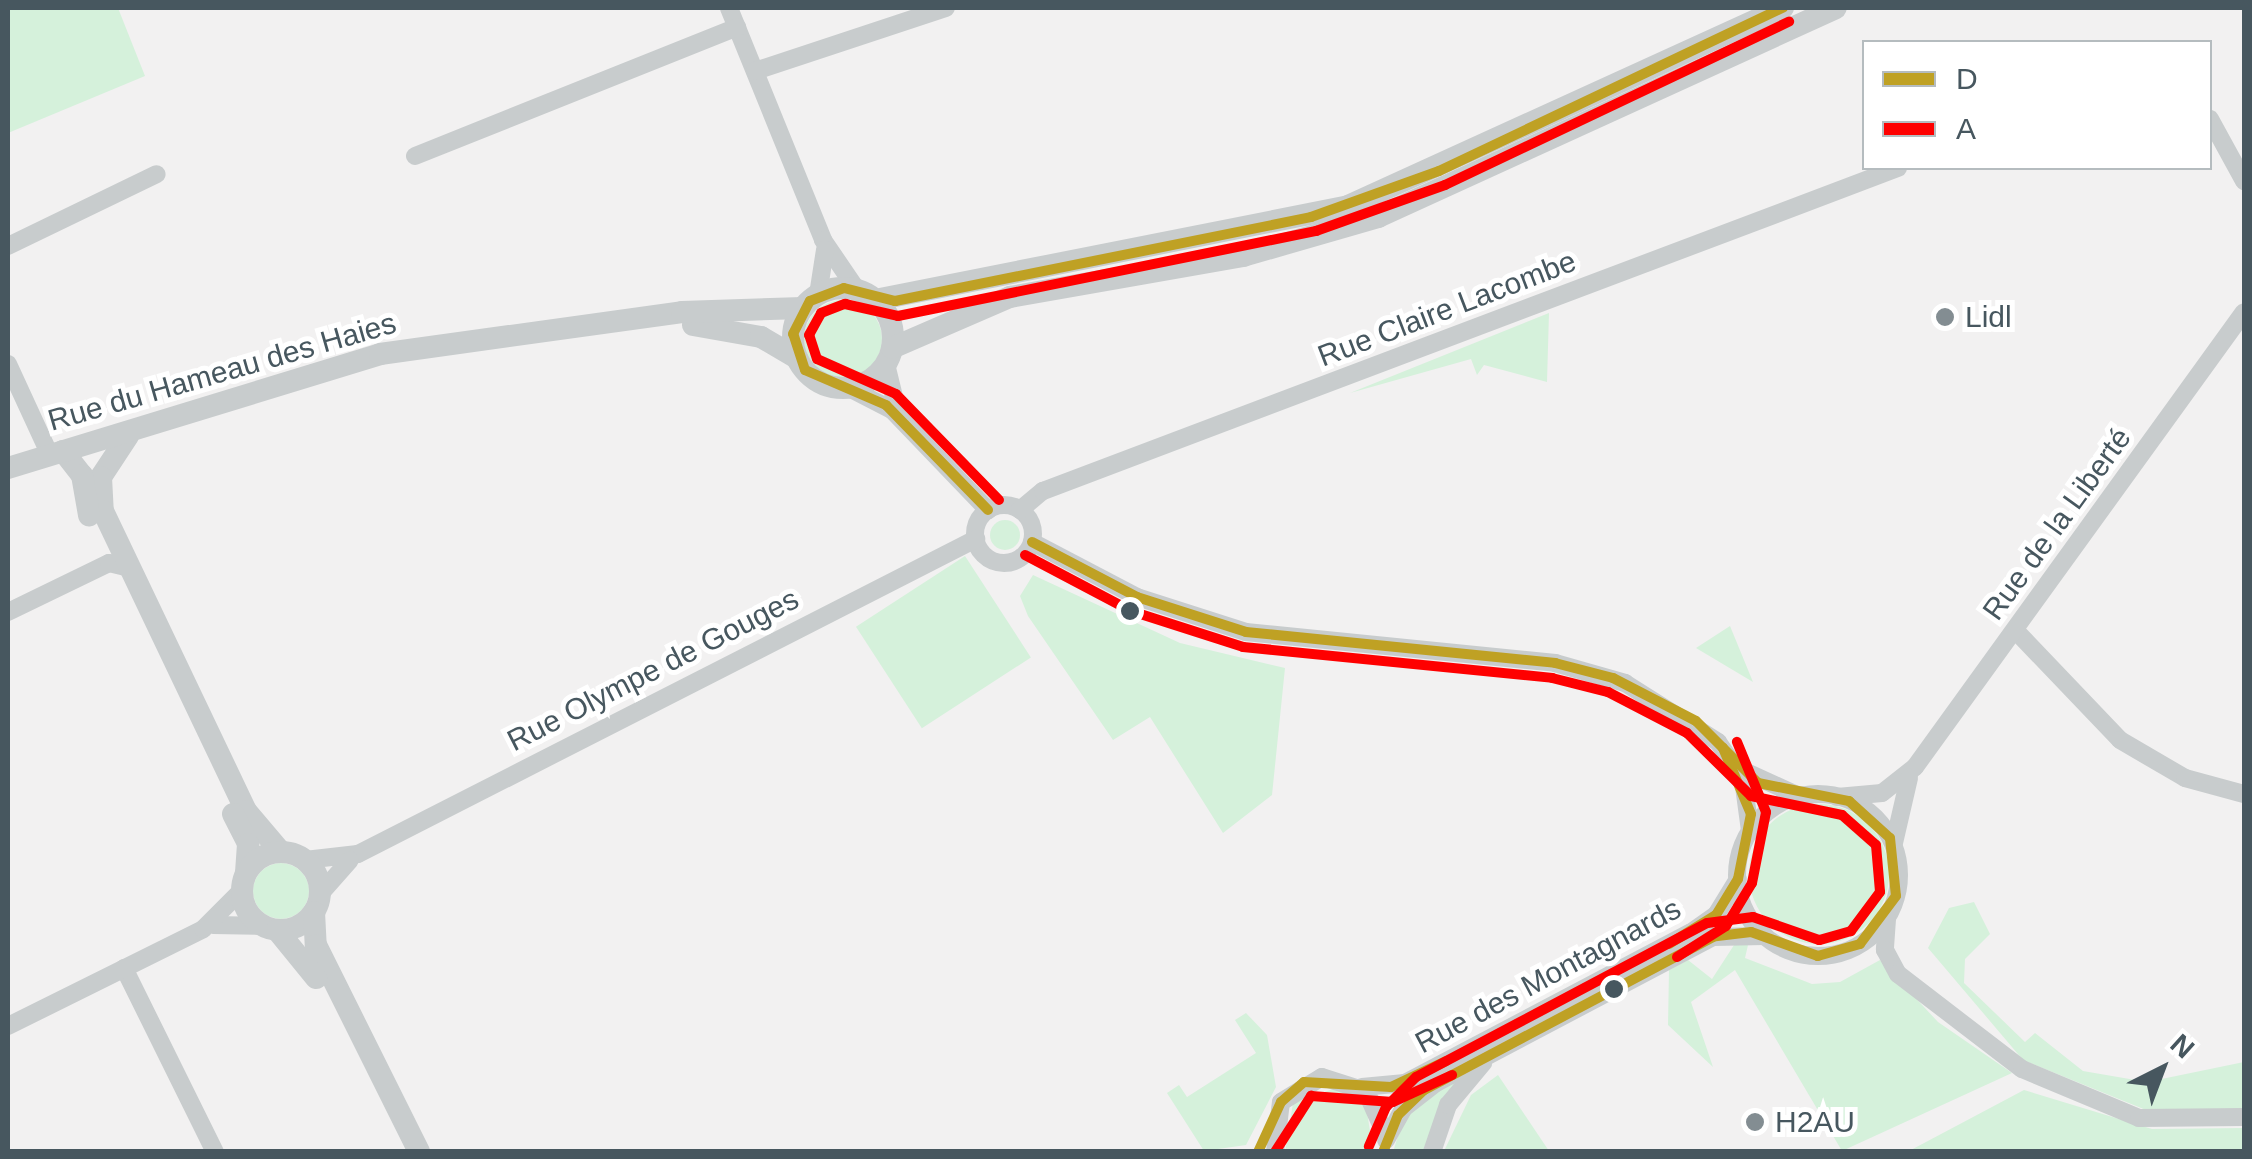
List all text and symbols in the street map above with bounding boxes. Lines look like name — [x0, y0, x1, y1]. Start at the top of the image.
legend — [1862, 40, 2212, 170]
text: D — [1956, 62, 1978, 95]
text: A — [1956, 112, 1976, 145]
street label: Rue Claire Lacombe — [1313, 243, 1581, 375]
place label: Lidl — [1965, 299, 2012, 335]
street label: Rue du Hameau des Haies — [44, 305, 400, 439]
marker: Lidl — [1934, 306, 1956, 328]
street label: Rue de la Liberté — [1975, 421, 2139, 627]
street label: Rue Olympe de Gouges — [501, 581, 805, 759]
unlabelled marker — [1120, 601, 1140, 621]
street label: Rue des Montagnards — [1409, 891, 1687, 1061]
unlabelled marker — [1604, 979, 1624, 999]
north arrow — [2112, 1019, 2212, 1119]
text: N — [2165, 1028, 2200, 1065]
place label: H2AU — [1775, 1104, 1855, 1140]
marker: H2AU — [1744, 1111, 1766, 1133]

